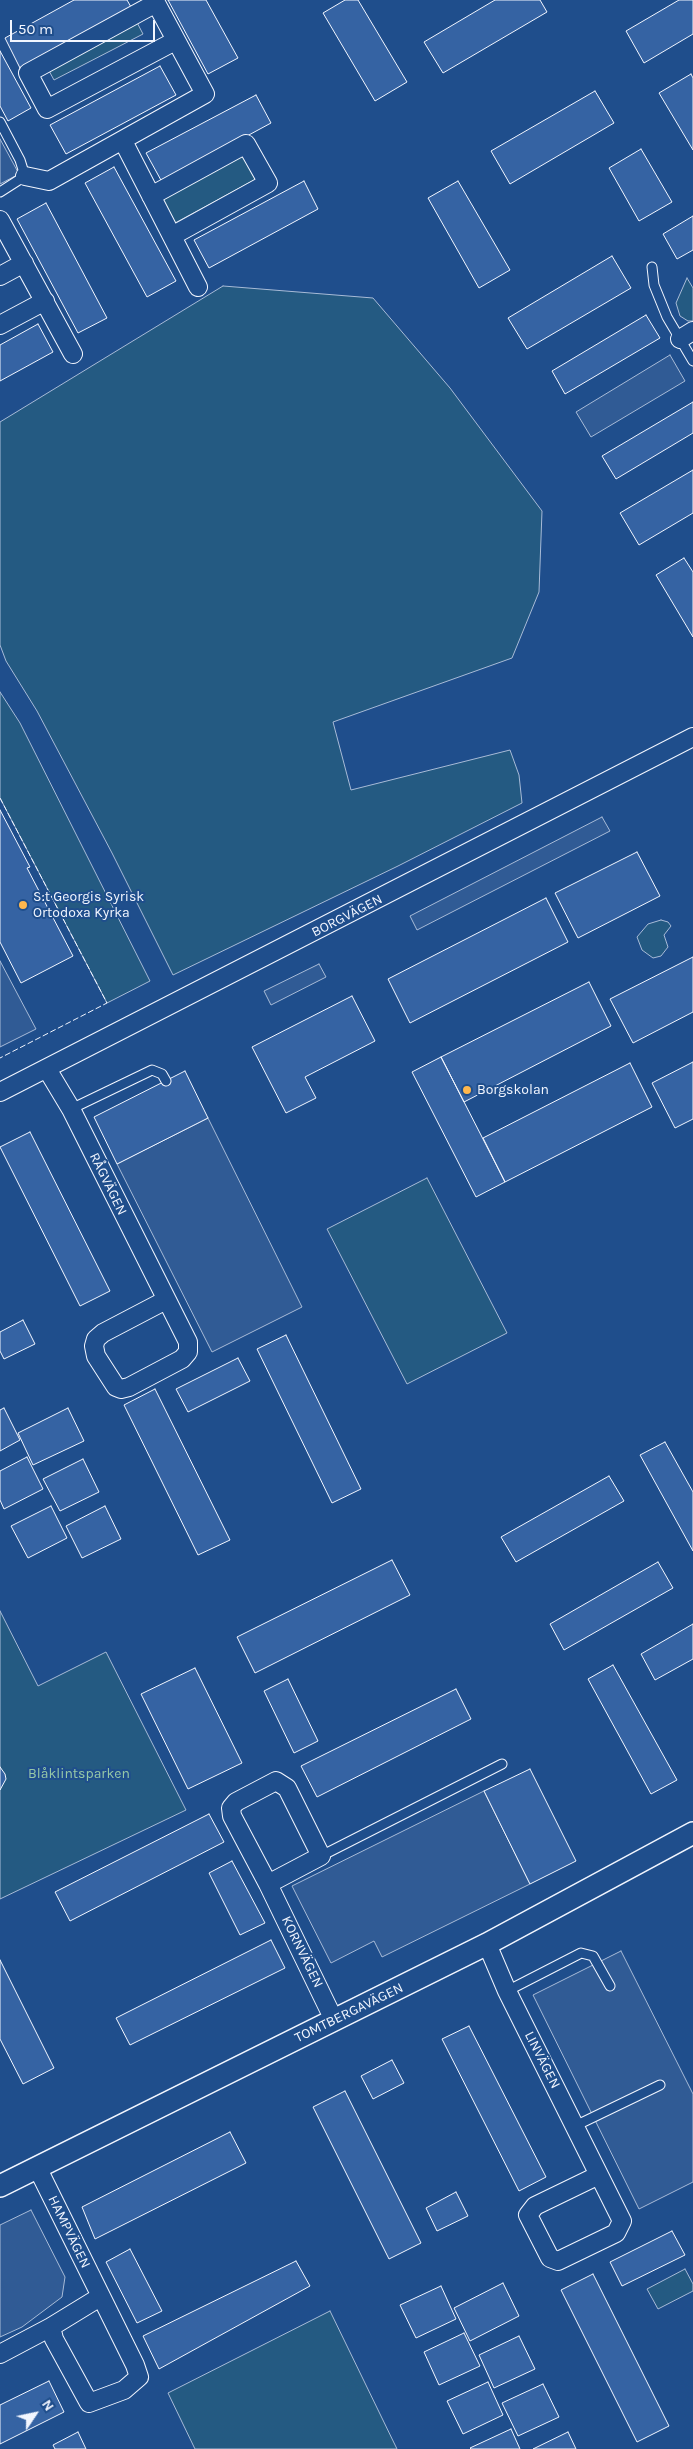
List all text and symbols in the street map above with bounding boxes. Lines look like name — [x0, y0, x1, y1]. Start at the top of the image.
scale bar — [12, 10, 158, 42]
text: 50 m — [18, 20, 53, 38]
place label: S:t Georgis Syrisk Ortodoxa Kyrka — [33, 889, 144, 922]
street label: BORGVÄGEN — [309, 891, 385, 941]
marker: S:t Georgis Syrisk Ortodoxa Kyrka — [17, 899, 29, 911]
place label: Borgskolan — [477, 1082, 549, 1098]
marker: Borgskolan — [461, 1084, 473, 1096]
street label: RÅGVÄGEN — [86, 1150, 130, 1218]
park label: Blåklintsparken — [28, 1766, 130, 1782]
street label: KORNVÄGEN — [277, 1913, 327, 1991]
street label: TOMTBERGAVÄGEN — [292, 1979, 406, 2047]
street label: LINVÄGEN — [520, 2029, 564, 2091]
street label: HAMPVÄGEN — [44, 2193, 94, 2271]
north arrow — [10, 2389, 60, 2439]
text: N — [38, 2396, 58, 2414]

